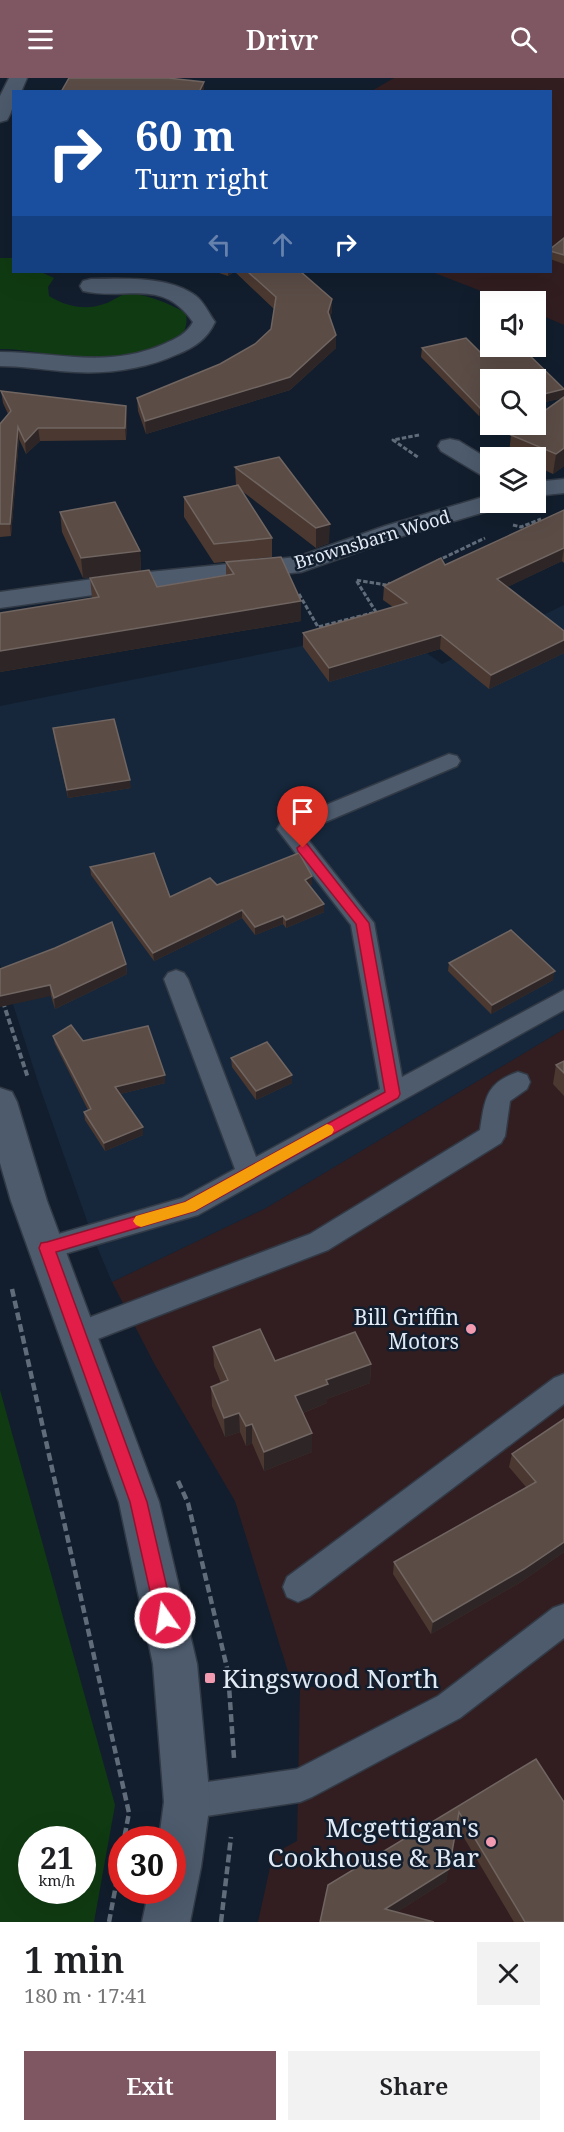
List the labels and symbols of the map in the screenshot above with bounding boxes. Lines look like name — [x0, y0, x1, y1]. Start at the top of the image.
street label: Brownsbarn Wood — [291, 504, 453, 574]
pin — [277, 786, 328, 848]
place label: Bill Griffin Motors — [354, 1303, 459, 1355]
marker: Bill Griffin Motors — [464, 1322, 478, 1336]
position arrow — [133, 1586, 197, 1650]
place label: Kingswood North — [222, 1660, 439, 1696]
marker: Kingswood North — [203, 1671, 217, 1685]
place label: Mcgettigan's Cookhouse & Bar — [267, 1809, 479, 1875]
speed limit sign: 30 — [108, 1826, 186, 1904]
marker: Mcgettigan's Cookhouse & Bar — [484, 1835, 498, 1849]

